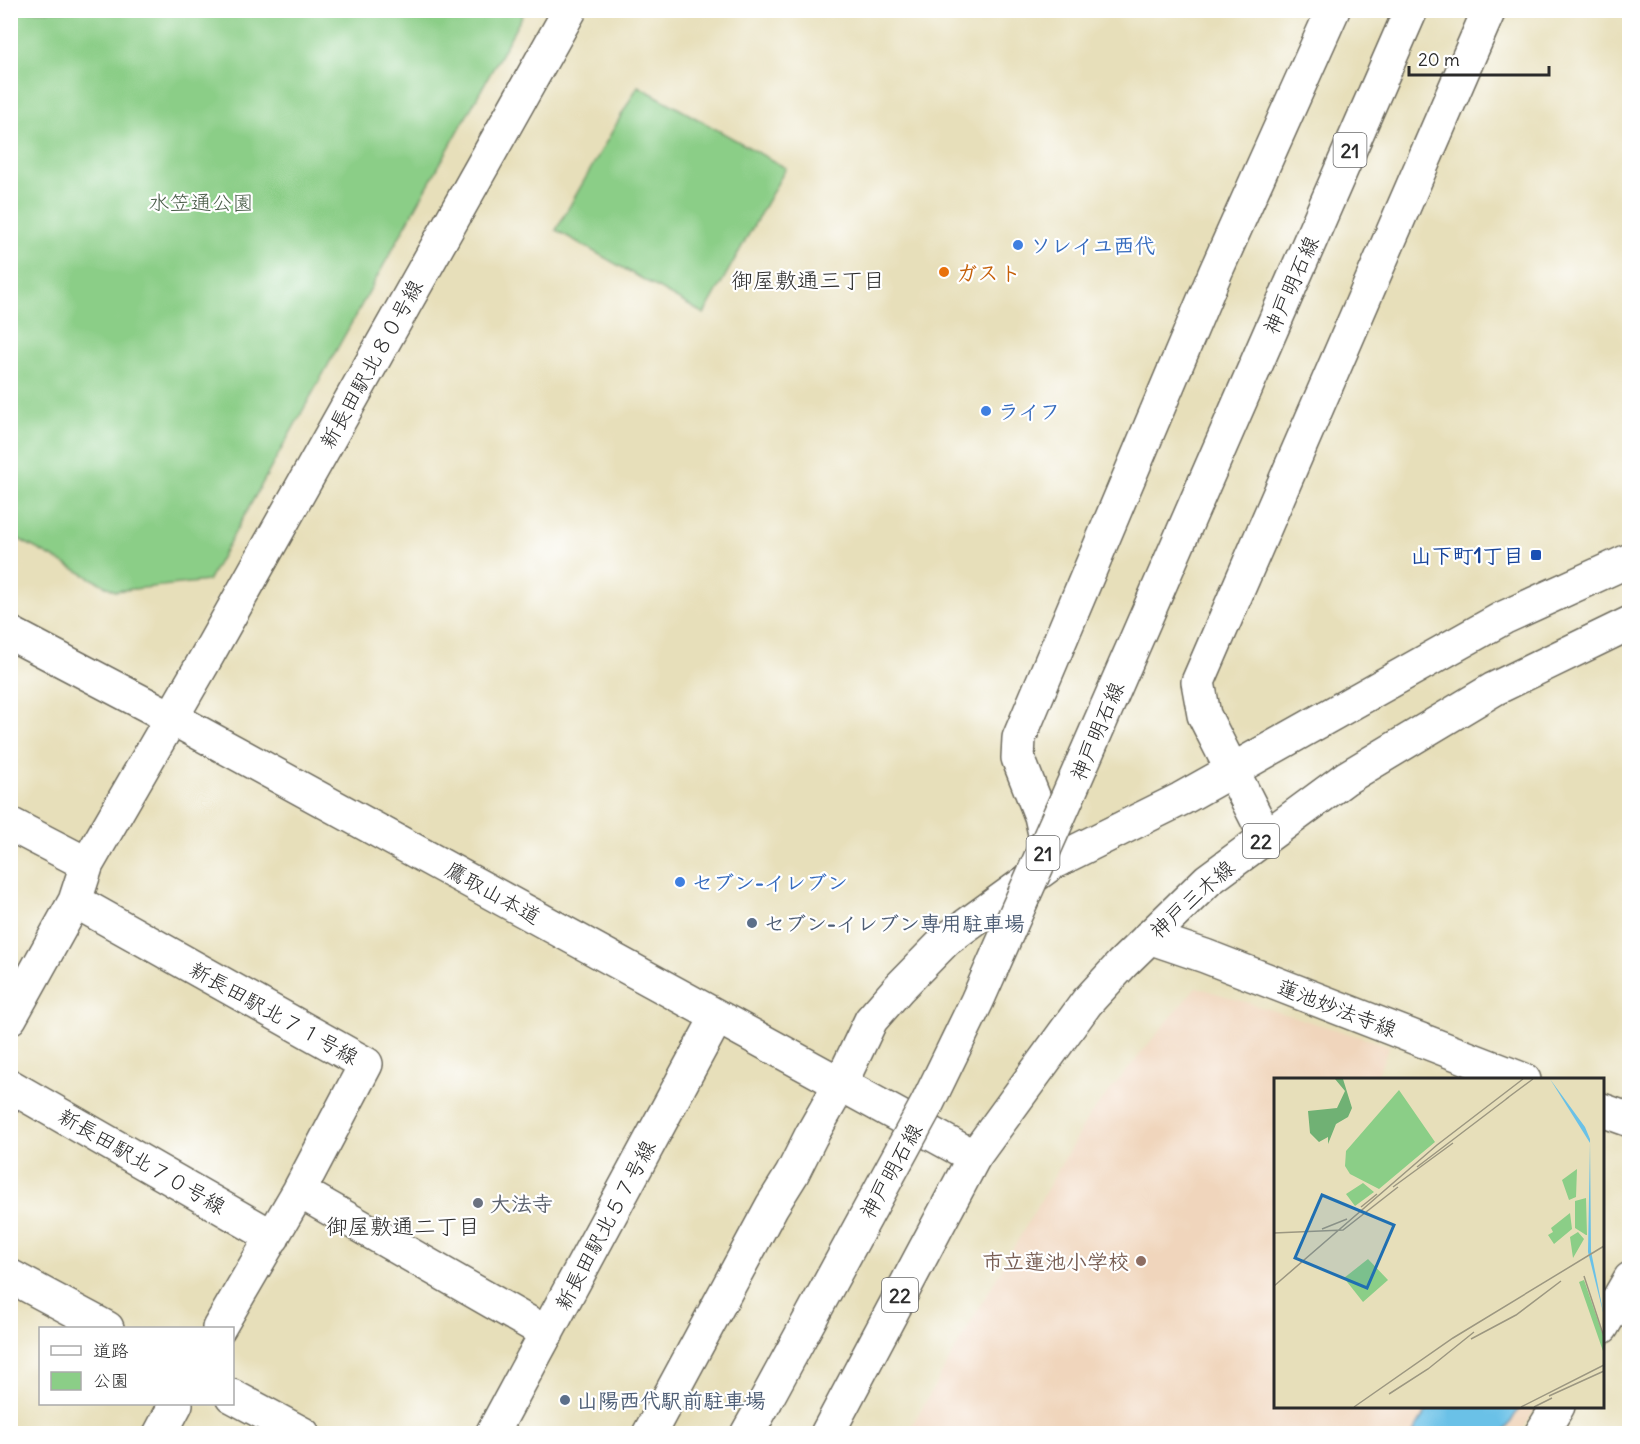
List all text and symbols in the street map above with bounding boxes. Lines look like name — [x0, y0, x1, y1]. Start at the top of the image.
scale bar — [1409, 39, 1548, 77]
text: 20 m — [1418, 48, 1460, 71]
road number: 21 — [1334, 133, 1366, 167]
park label: 水笠通公園 — [149, 189, 254, 216]
place label: ソレイユ西代 — [1030, 232, 1155, 259]
street label: 神戸明石線 — [1257, 232, 1325, 338]
marker: ソレイユ西代 — [1011, 238, 1025, 252]
place label: ガスト — [956, 259, 1021, 286]
marker: ガスト — [937, 265, 951, 279]
district label: 御屋敷通三丁目 — [731, 266, 885, 294]
street label: 新長田駅北８０号線 — [313, 275, 429, 453]
place label: ライフ — [998, 398, 1061, 425]
marker: ライフ — [979, 404, 993, 418]
place label: 山下町1丁目 — [1411, 542, 1524, 569]
marker: 山下町1丁目 — [1529, 548, 1543, 562]
street label: 神戸明石線 — [1064, 677, 1130, 785]
road number: 22 — [1243, 824, 1279, 858]
road number: 21 — [1026, 836, 1060, 870]
street label: 神戸三木線 — [1144, 854, 1240, 944]
street label: 鷹取山本道 — [441, 856, 545, 930]
place label: セブン-イレブン — [692, 869, 848, 896]
marker: セブン-イレブン — [673, 875, 687, 889]
place label: セブン-イレブン専用駐車場 — [764, 910, 1025, 937]
marker: セブン-イレブン専用駐車場 — [745, 916, 759, 930]
street label: 新長田駅北７１号線 — [185, 955, 363, 1071]
street label: 蓮池妙法寺線 — [1273, 973, 1401, 1043]
inset map — [1274, 1078, 1604, 1408]
street label: 新長田駅北７０号線 — [53, 1102, 231, 1220]
street label: 神戸明石線 — [854, 1119, 928, 1223]
street label: 新長田駅北５７号線 — [549, 1135, 661, 1315]
place label: 大法寺 — [490, 1190, 553, 1217]
marker: 大法寺 — [471, 1196, 485, 1210]
district label: 御屋敷通二丁目 — [326, 1212, 480, 1240]
place label: 市立蓮池小学校 — [982, 1248, 1129, 1275]
marker: 市立蓮池小学校 — [1134, 1254, 1148, 1268]
road number: 22 — [882, 1278, 918, 1312]
legend — [39, 1327, 234, 1405]
text: 道路 — [93, 1339, 129, 1362]
text: 公園 — [93, 1369, 129, 1392]
place label: 山陽西代駅前駐車場 — [577, 1387, 766, 1414]
marker: 山陽西代駅前駐車場 — [558, 1393, 572, 1407]

